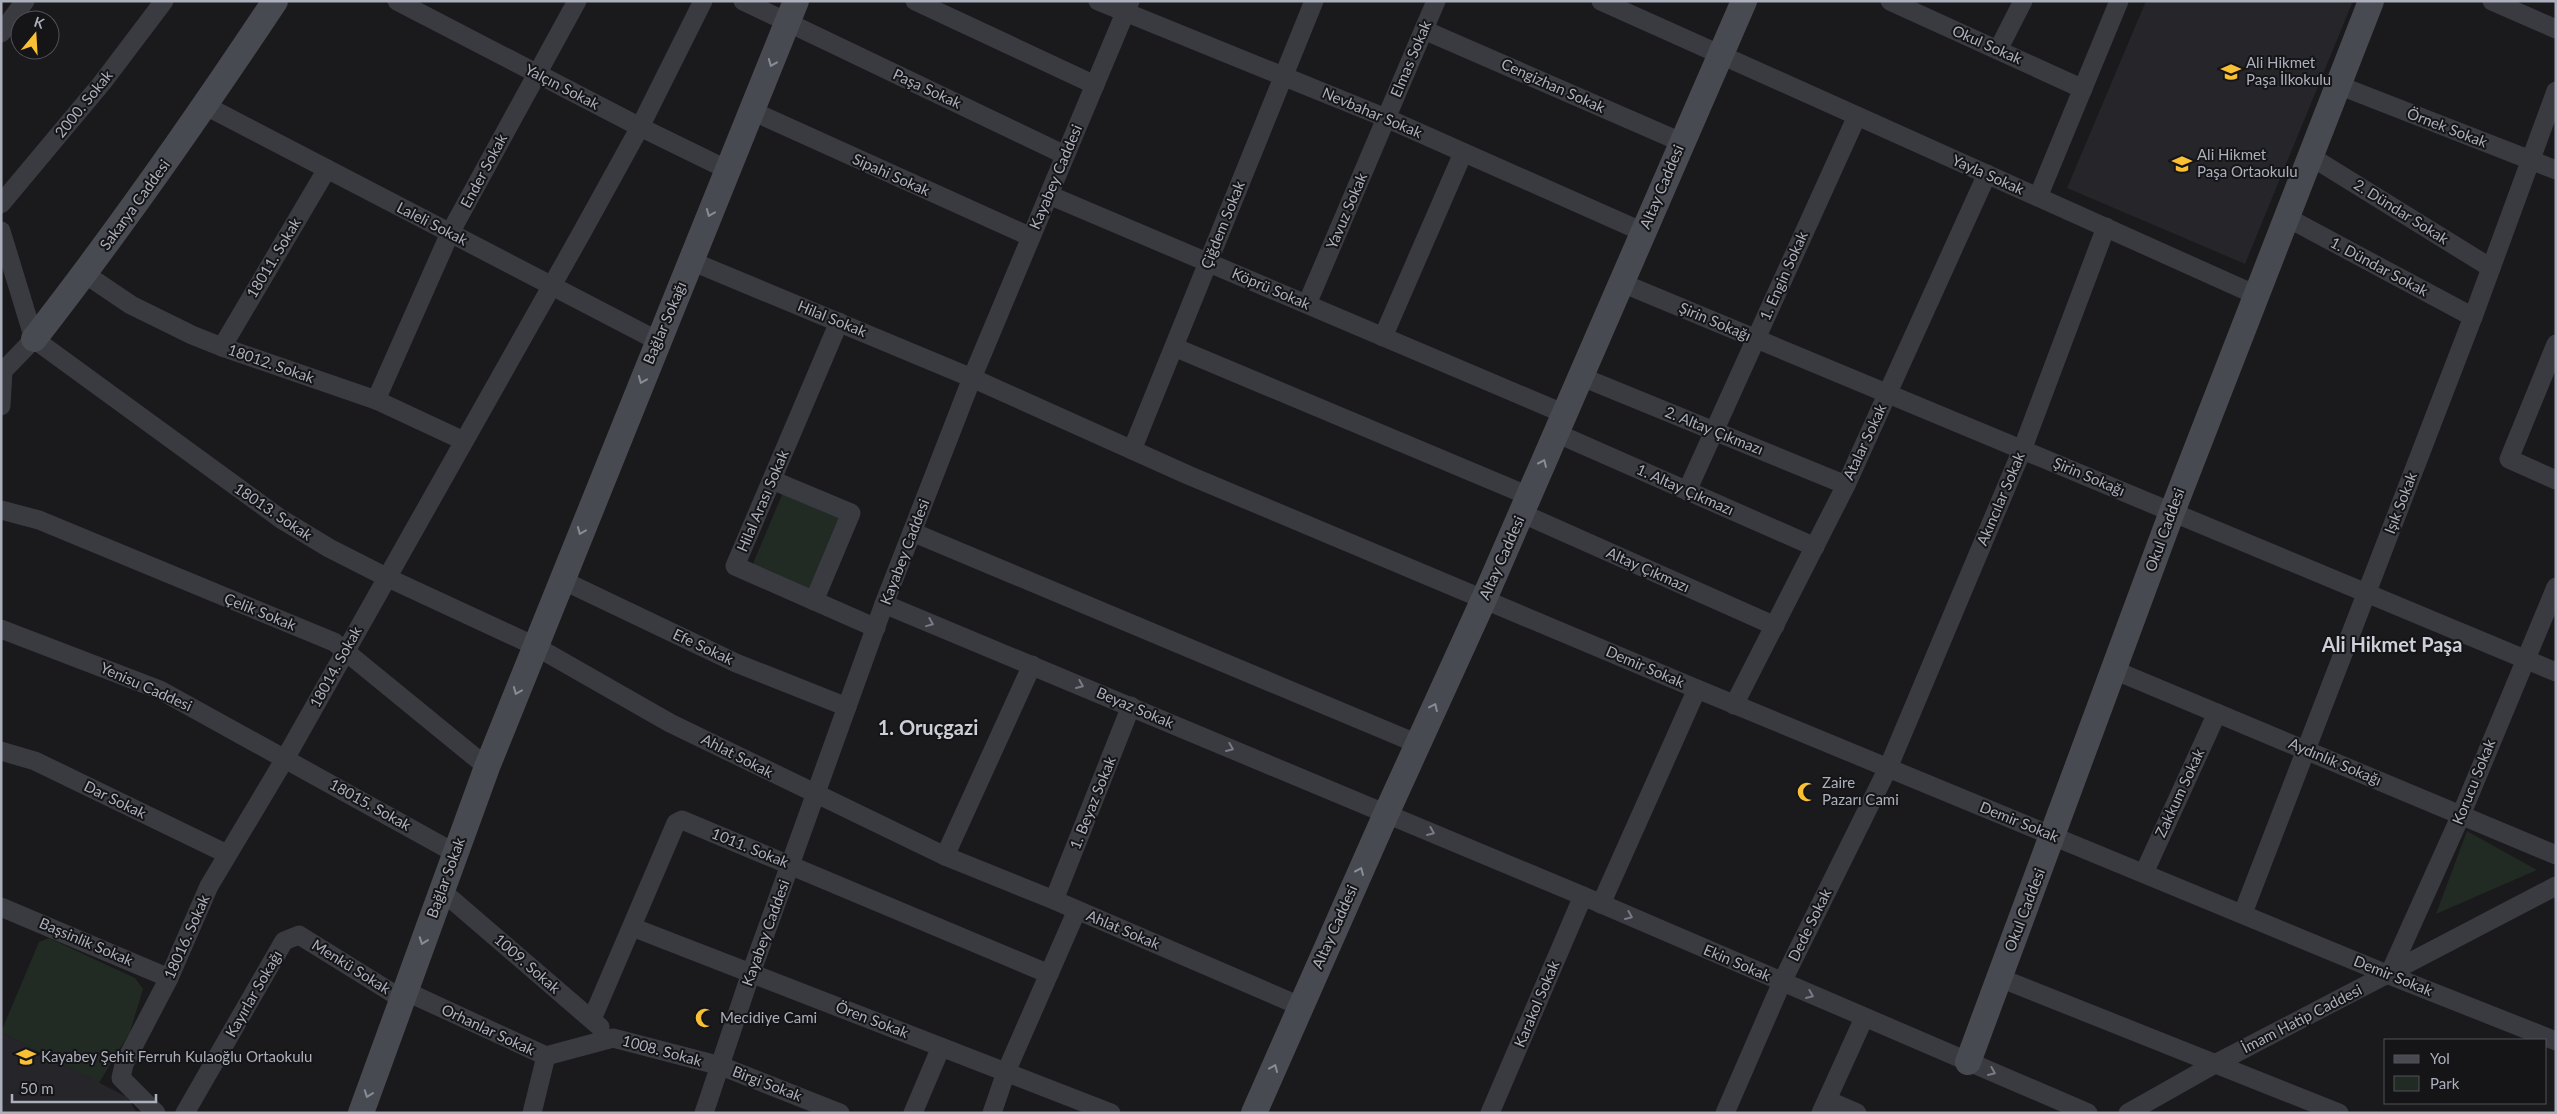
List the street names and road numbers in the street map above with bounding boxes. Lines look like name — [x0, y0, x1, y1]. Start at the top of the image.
street label: Elmas Sokak — [1386, 17, 1434, 100]
street label: Okul Sokak — [1950, 21, 2025, 68]
street label: Cengizhan Sokak — [1499, 54, 1608, 116]
street label: Yalçın Sokak — [522, 60, 603, 113]
street label: Paşa Sokak — [890, 64, 965, 112]
street label: 2000. Sokak — [51, 66, 116, 141]
street label: Nevbahar Sokak — [1320, 83, 1425, 141]
street label: Örnek Sokak — [2405, 104, 2490, 151]
street label: Kayabey Caddesi — [1025, 122, 1085, 232]
street label: Ender Sokak — [456, 130, 510, 211]
street label: Altay Caddesi — [1635, 142, 1687, 231]
street label: Sipahi Sokak — [850, 149, 933, 199]
street label: Yayla Sokak — [1950, 150, 2028, 198]
street label: Sakarya Caddesi — [95, 156, 173, 253]
street label: Yavuz Sokak — [1322, 169, 1370, 251]
street label: 2. Dündar Sokak — [2351, 175, 2453, 248]
street label: Çiğdem Sokak — [1196, 178, 1248, 271]
street label: Laleli Sokak — [394, 198, 471, 249]
street label: 18011. Sokak — [242, 214, 304, 301]
street label: 1. Engin Sokak — [1755, 228, 1811, 323]
street label: 1. Dündar Sokak — [2327, 233, 2432, 300]
street label: Köprü Sokak — [1230, 264, 1314, 313]
street label: Bağlar Sokağı — [639, 279, 690, 367]
street label: Hilal Sokak — [795, 296, 870, 340]
street label: Şirin Sokağı — [1677, 298, 1754, 344]
street label: 18012. Sokak — [226, 340, 317, 386]
street label: Atalar Sokak — [1839, 400, 1890, 482]
street label: 2. Altay Çıkmazı — [1663, 402, 1766, 458]
street label: Hilal Arası Sokak — [733, 447, 792, 554]
street label: Akıncılar Sokak — [1972, 449, 2028, 548]
street label: Şirin Sokağı — [2051, 453, 2128, 499]
street label: 1. Altay Çıkmazı — [1634, 460, 1737, 519]
street label: Işık Sokak — [2380, 469, 2420, 536]
street label: 18013. Sokak — [231, 478, 316, 544]
street label: Okul Caddesi — [2141, 485, 2187, 574]
street label: Kayabey Caddesi — [876, 496, 933, 607]
street label: Altay Caddesi — [1475, 513, 1528, 602]
street label: Altay Çıkmazı — [1604, 543, 1693, 595]
street label: Çelik Sokak — [222, 589, 299, 634]
street label: 18014. Sokak — [305, 622, 365, 710]
street label: Efe Sokak — [670, 624, 737, 668]
street label: Demir Sokak — [1603, 641, 1688, 691]
street label: Yenisu Caddesi — [98, 658, 195, 714]
street label: Beyaz Sokak — [1094, 683, 1177, 732]
street label: Ahlat Sokak — [699, 729, 777, 781]
street label: Aydınlık Sokağı — [2286, 733, 2385, 789]
street label: Korucu Sokak — [2448, 736, 2498, 827]
street label: Zakkum Sokak — [2151, 745, 2208, 840]
street label: 1. Beyaz Sokak — [1065, 753, 1119, 852]
street label: 18015. Sokak — [327, 774, 415, 834]
street label: Dar Sokak — [81, 776, 150, 822]
street label: Demir Sokak — [1977, 797, 2062, 845]
street label: 1011. Sokak — [709, 823, 792, 871]
street label: Bağlar Sokak — [422, 835, 468, 920]
street label: Okul Caddesi — [2000, 866, 2048, 954]
street label: Kayabey Caddesi — [737, 877, 793, 988]
street label: Altay Caddesi — [1308, 882, 1361, 971]
street label: Dede Sokak — [1784, 885, 1835, 964]
street label: 18016. Sokak — [160, 891, 213, 981]
street label: Ahlat Sokak — [1084, 906, 1163, 953]
street label: Başsinlik Sokak — [37, 913, 136, 969]
street label: 1009. Sokak — [491, 930, 565, 997]
street label: Menkü Sokak — [309, 935, 394, 998]
street label: Ekin Sokak — [1701, 940, 1774, 984]
street label: Kayırlar Sokağı — [221, 947, 285, 1040]
street label: Demir Sokak — [2351, 951, 2436, 999]
street label: Karakol Sokak — [1510, 957, 1563, 1050]
street label: İmam Hatip Caddesi — [2238, 980, 2365, 1056]
street label: Ören Sokak — [833, 997, 912, 1041]
street label: Orhanlar Sokak — [439, 1000, 538, 1059]
street label: 1008. Sokak — [621, 1031, 704, 1069]
street label: Birgi Sokak — [730, 1062, 805, 1105]

